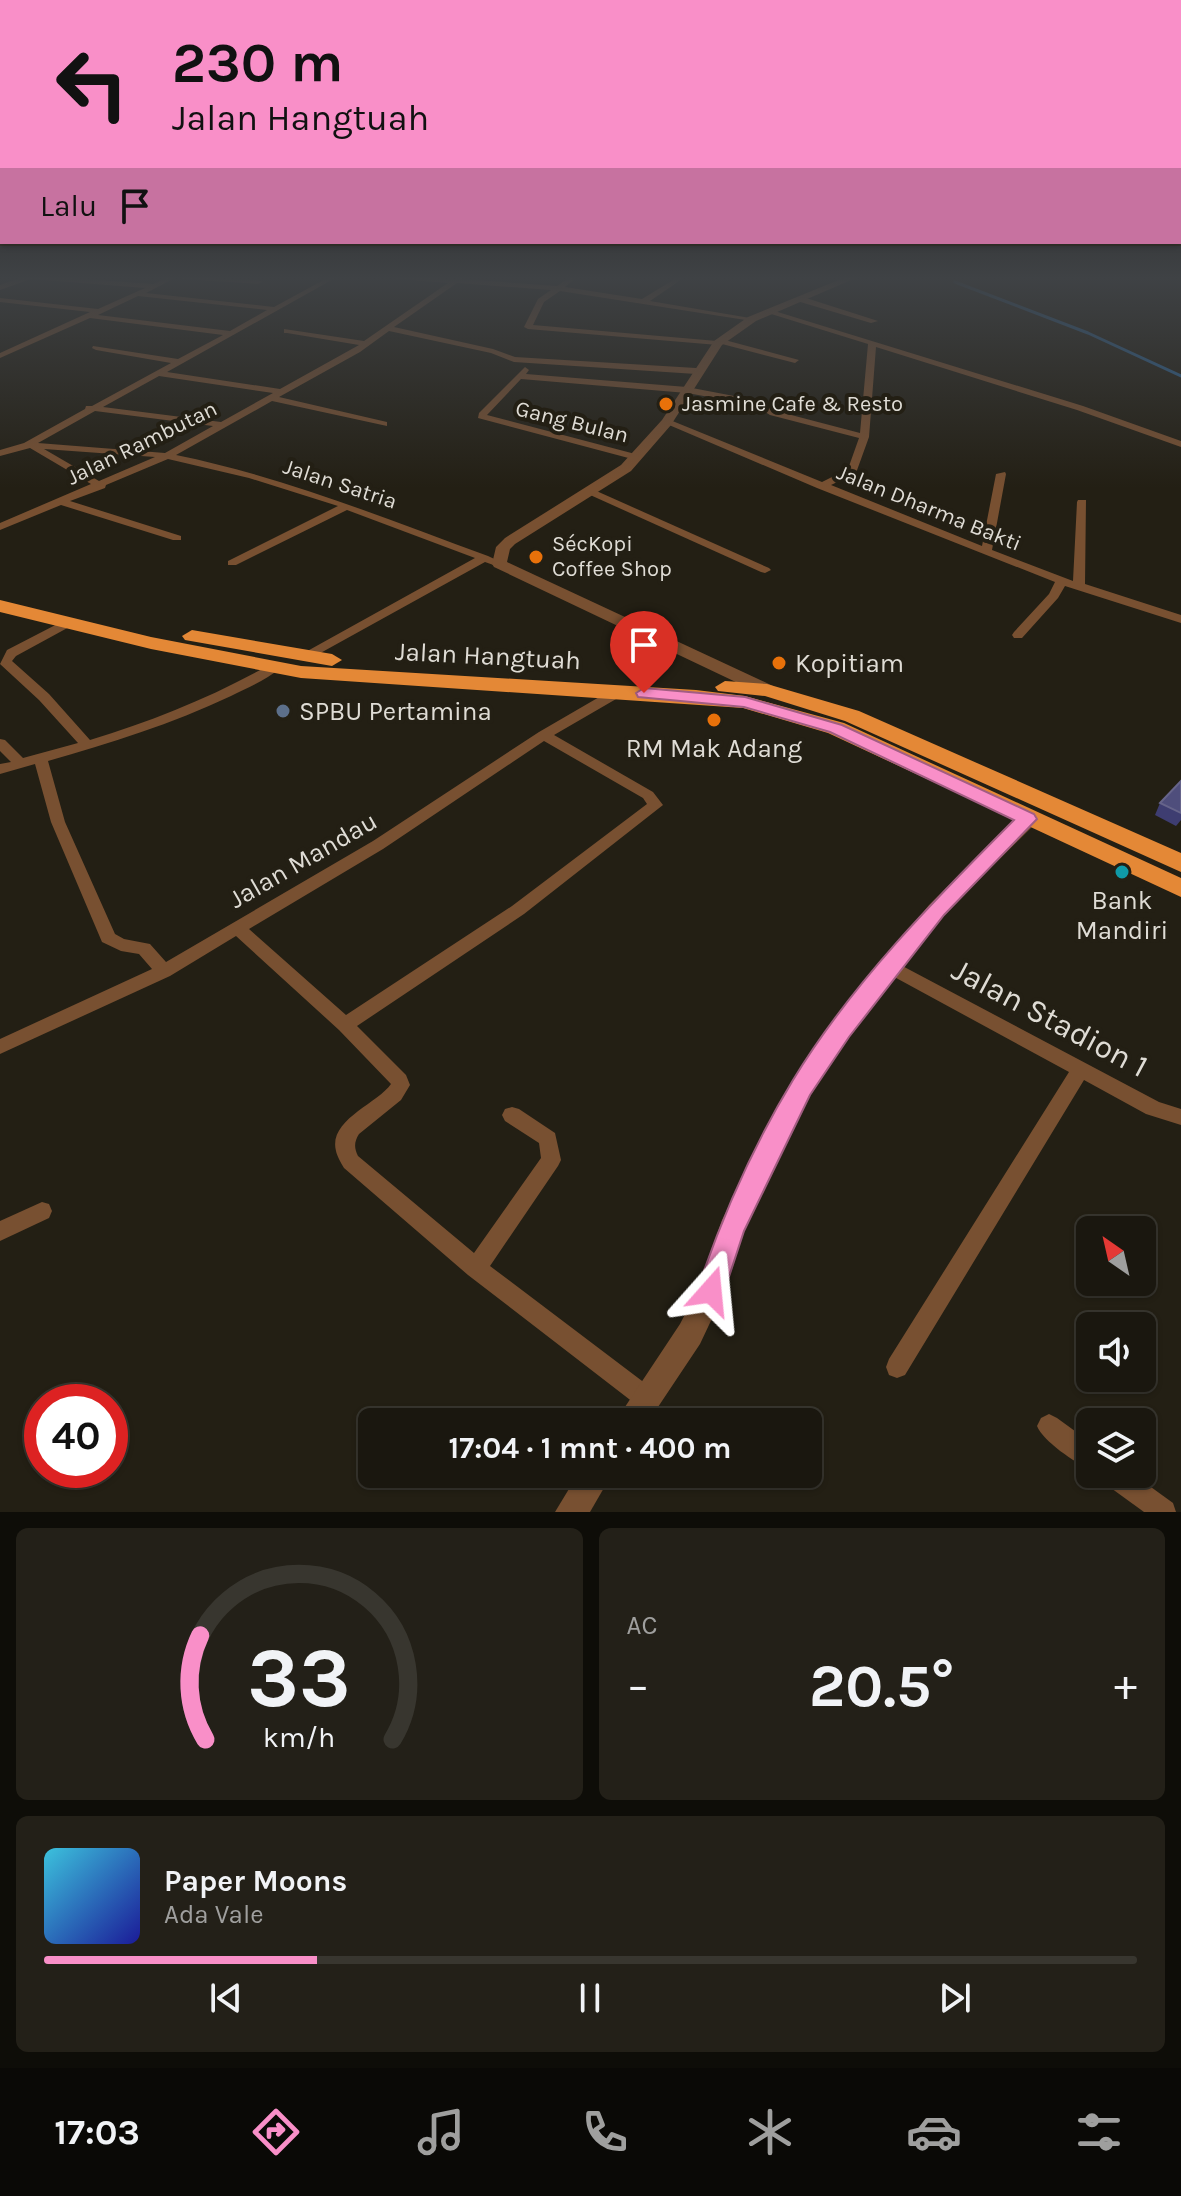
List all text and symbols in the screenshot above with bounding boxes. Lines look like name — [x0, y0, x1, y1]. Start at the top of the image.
text: 230 m — [172, 30, 343, 95]
icon: left — [40, 32, 144, 136]
text: Jalan Hangtuah — [172, 97, 429, 139]
icon: arrive — [113, 184, 157, 228]
text: Lalu — [40, 188, 97, 224]
place label: Jasmine Cafe & Resto — [682, 391, 903, 417]
street label: Jalan Rambutan — [63, 395, 221, 491]
street label: Gang Bulan — [513, 395, 631, 449]
marker: Jasmine Cafe & Resto — [657, 395, 675, 413]
street label: Jalan Satria — [280, 453, 400, 515]
street label: Jalan Dharma Bakti — [833, 459, 1025, 557]
place label: SécKopi Coffee Shop — [552, 531, 672, 582]
marker: SécKopi Coffee Shop — [527, 548, 545, 566]
pin — [610, 611, 678, 693]
icon: arrive — [622, 623, 666, 667]
street label: Jalan Hangtuah — [394, 636, 582, 676]
place label: Kopitiam — [795, 648, 904, 679]
marker: Kopitiam — [770, 654, 788, 672]
place label: SPBU Pertamina — [299, 696, 492, 727]
marker: SPBU Pertamina — [274, 702, 292, 720]
marker: RM Mak Adang — [705, 711, 723, 729]
place label: RM Mak Adang — [626, 733, 802, 764]
street label: Jalan Mandau — [223, 805, 383, 915]
marker: Bank Mandiri — [1113, 863, 1131, 881]
place label: Bank Mandiri — [1076, 885, 1168, 946]
street label: Jalan Stadion 1 — [946, 951, 1154, 1085]
north arrow — [1076, 1216, 1156, 1296]
map controls — [1076, 1216, 1156, 1488]
position arrow — [669, 1249, 753, 1333]
button: sound — [1076, 1312, 1156, 1392]
speed limit sign: 40 — [24, 1384, 128, 1488]
button: layers — [1076, 1408, 1156, 1488]
text: 17:04 · 1 mnt · 400 m — [449, 1430, 731, 1466]
text: AC — [627, 1610, 657, 1641]
text: 33 — [248, 1630, 351, 1727]
text: 20.5° — [809, 1651, 954, 1721]
text: − — [627, 1660, 650, 1711]
text: + — [1114, 1660, 1137, 1711]
text: km/h — [263, 1721, 335, 1754]
text: Paper Moons — [164, 1863, 347, 1899]
text: Ada Vale — [164, 1899, 264, 1930]
icon: previous — [204, 1976, 248, 2020]
icon: pause — [568, 1976, 612, 2020]
icon: next — [933, 1976, 977, 2020]
icon: directions — [248, 2104, 304, 2160]
icon: music — [413, 2104, 469, 2160]
icon: phone — [577, 2104, 633, 2160]
icon: climate — [742, 2104, 798, 2160]
icon: car — [906, 2104, 962, 2160]
icon: filters — [1071, 2104, 1127, 2160]
text: 17:03 — [54, 2111, 140, 2153]

